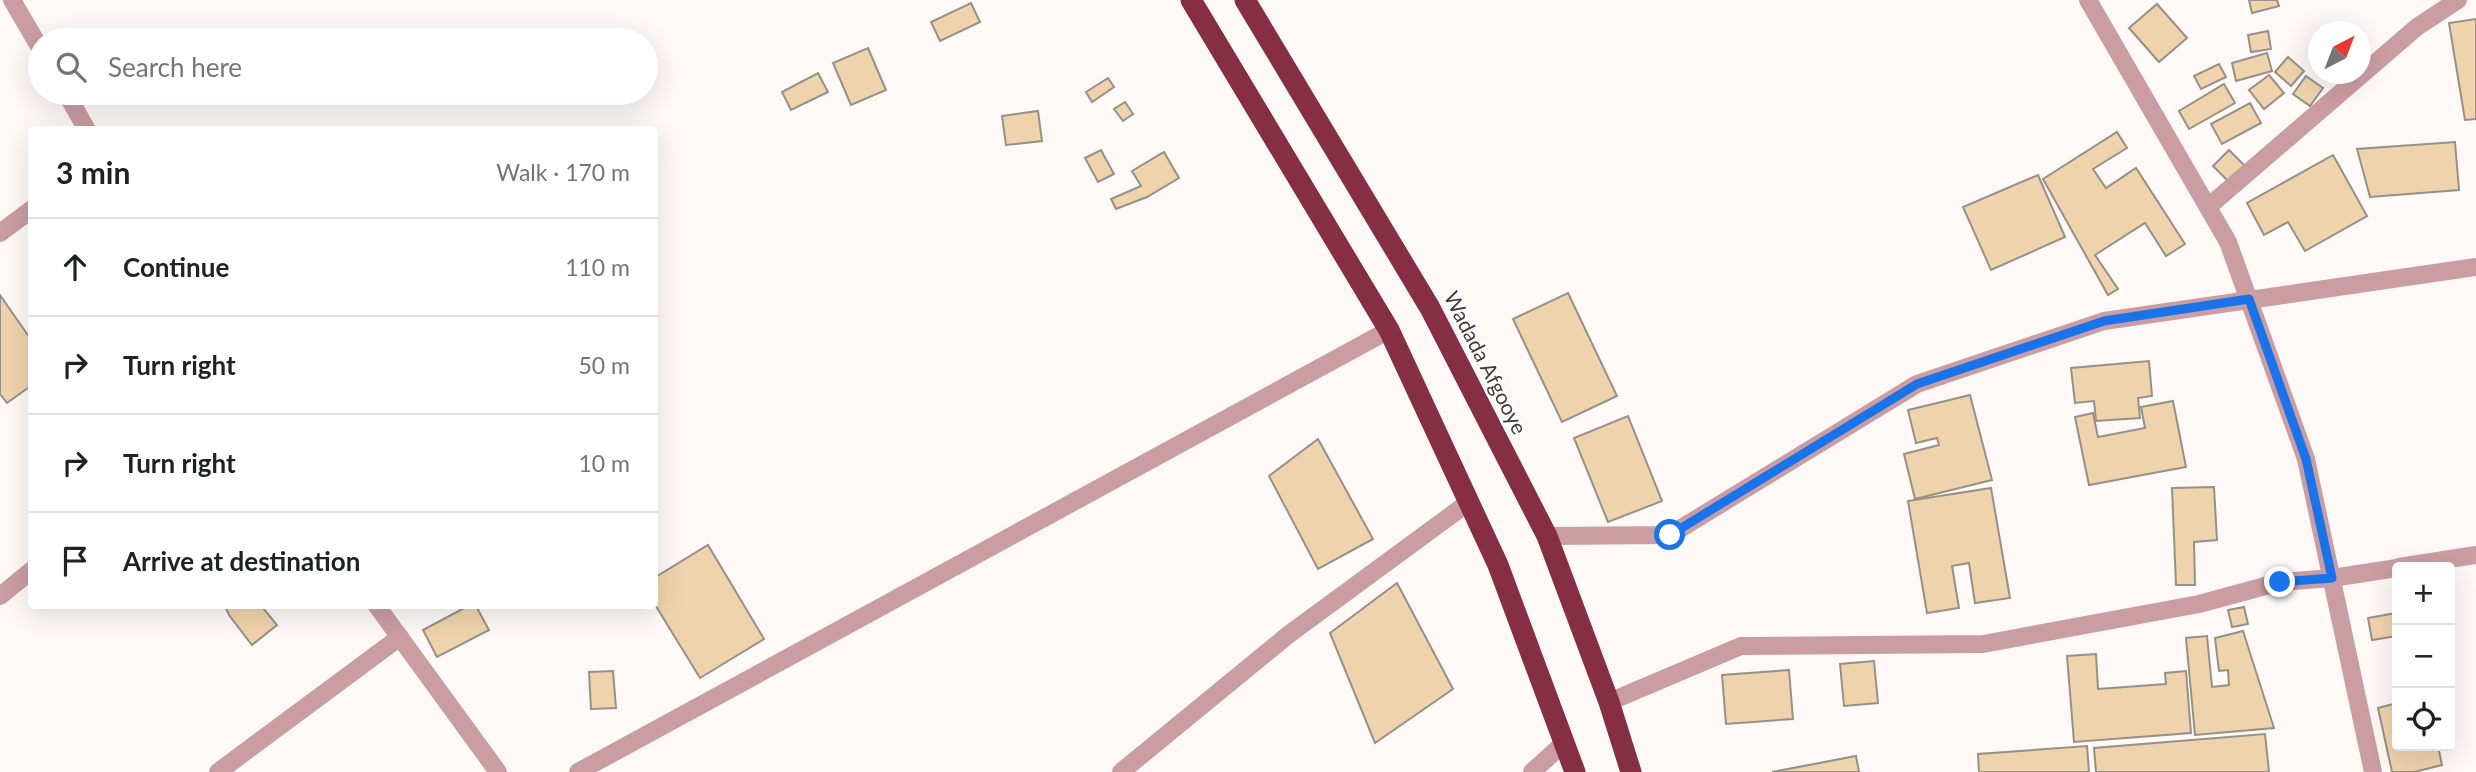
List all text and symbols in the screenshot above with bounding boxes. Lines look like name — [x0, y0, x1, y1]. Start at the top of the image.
north arrow — [2308, 21, 2371, 84]
search box — [28, 28, 658, 105]
icon: search — [52, 48, 90, 86]
text: Search here — [108, 51, 242, 83]
text: 3 min — [56, 154, 130, 190]
text: Walk · 170 m — [496, 158, 630, 186]
icon: ahead — [56, 248, 94, 286]
text: Continue — [123, 251, 229, 283]
text: 110 m — [565, 253, 630, 281]
street label: Wadada Afgooye — [1440, 287, 1533, 438]
icon: right — [56, 346, 94, 384]
text: Turn right — [123, 349, 236, 381]
text: 50 m — [579, 351, 630, 379]
icon: right — [56, 444, 94, 482]
text: Turn right — [123, 447, 236, 479]
text: 10 m — [579, 449, 630, 477]
route start — [1654, 519, 1685, 550]
icon: arrive — [56, 542, 94, 580]
text: Arrive at destination — [123, 545, 360, 577]
map controls — [2392, 562, 2455, 751]
button: + — [2392, 562, 2455, 625]
route end — [2264, 566, 2295, 597]
button: − — [2392, 625, 2455, 688]
button: locate — [2392, 688, 2455, 751]

